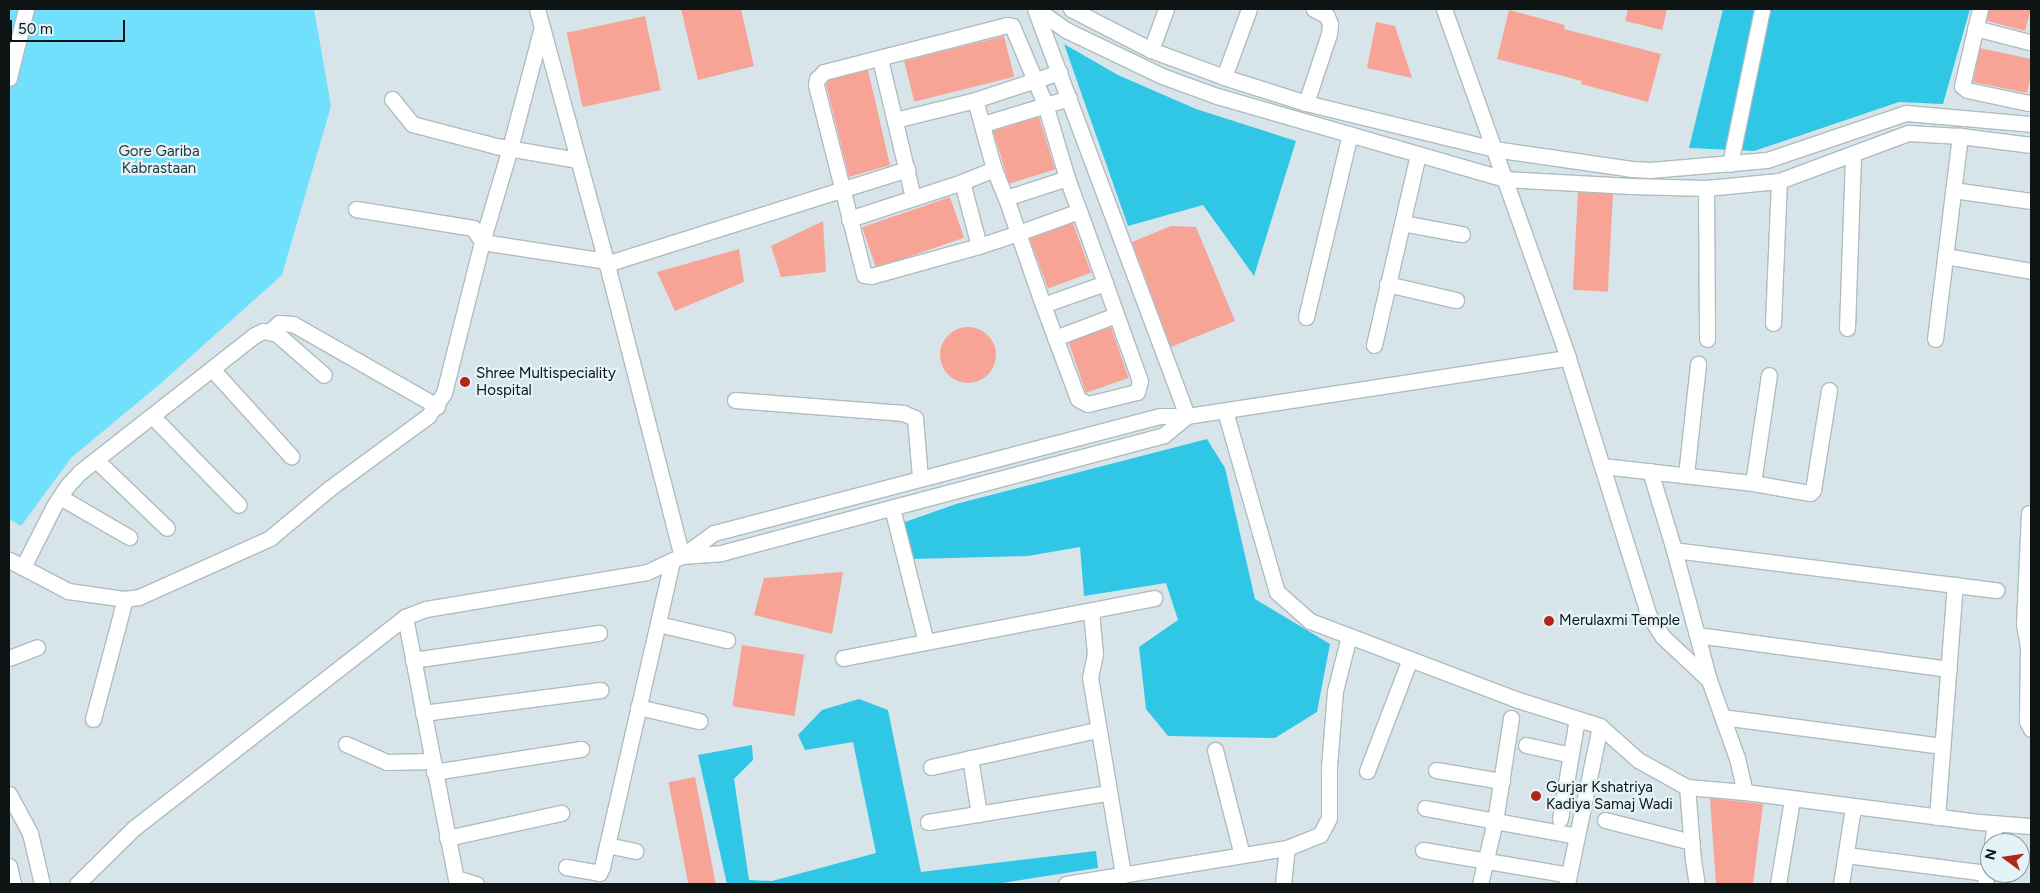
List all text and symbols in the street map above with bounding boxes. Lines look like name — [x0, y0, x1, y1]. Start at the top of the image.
scale bar — [12, 10, 128, 42]
text: 50 m — [18, 20, 53, 38]
park label: Gore Gariba Kabrastaan — [118, 142, 200, 177]
place label: Shree Multispeciality Hospital — [476, 364, 616, 399]
marker: Shree Multispeciality Hospital — [458, 375, 472, 389]
place label: Merulaxmi Temple — [1559, 612, 1680, 630]
marker: Merulaxmi Temple — [1543, 615, 1555, 627]
place label: Gurjar Kshatriya Kadiya Samaj Wadi — [1546, 778, 1673, 813]
marker: Gurjar Kshatriya Kadiya Samaj Wadi — [1530, 790, 1542, 802]
north arrow — [1980, 833, 2030, 883]
text: N — [1981, 847, 2000, 862]

